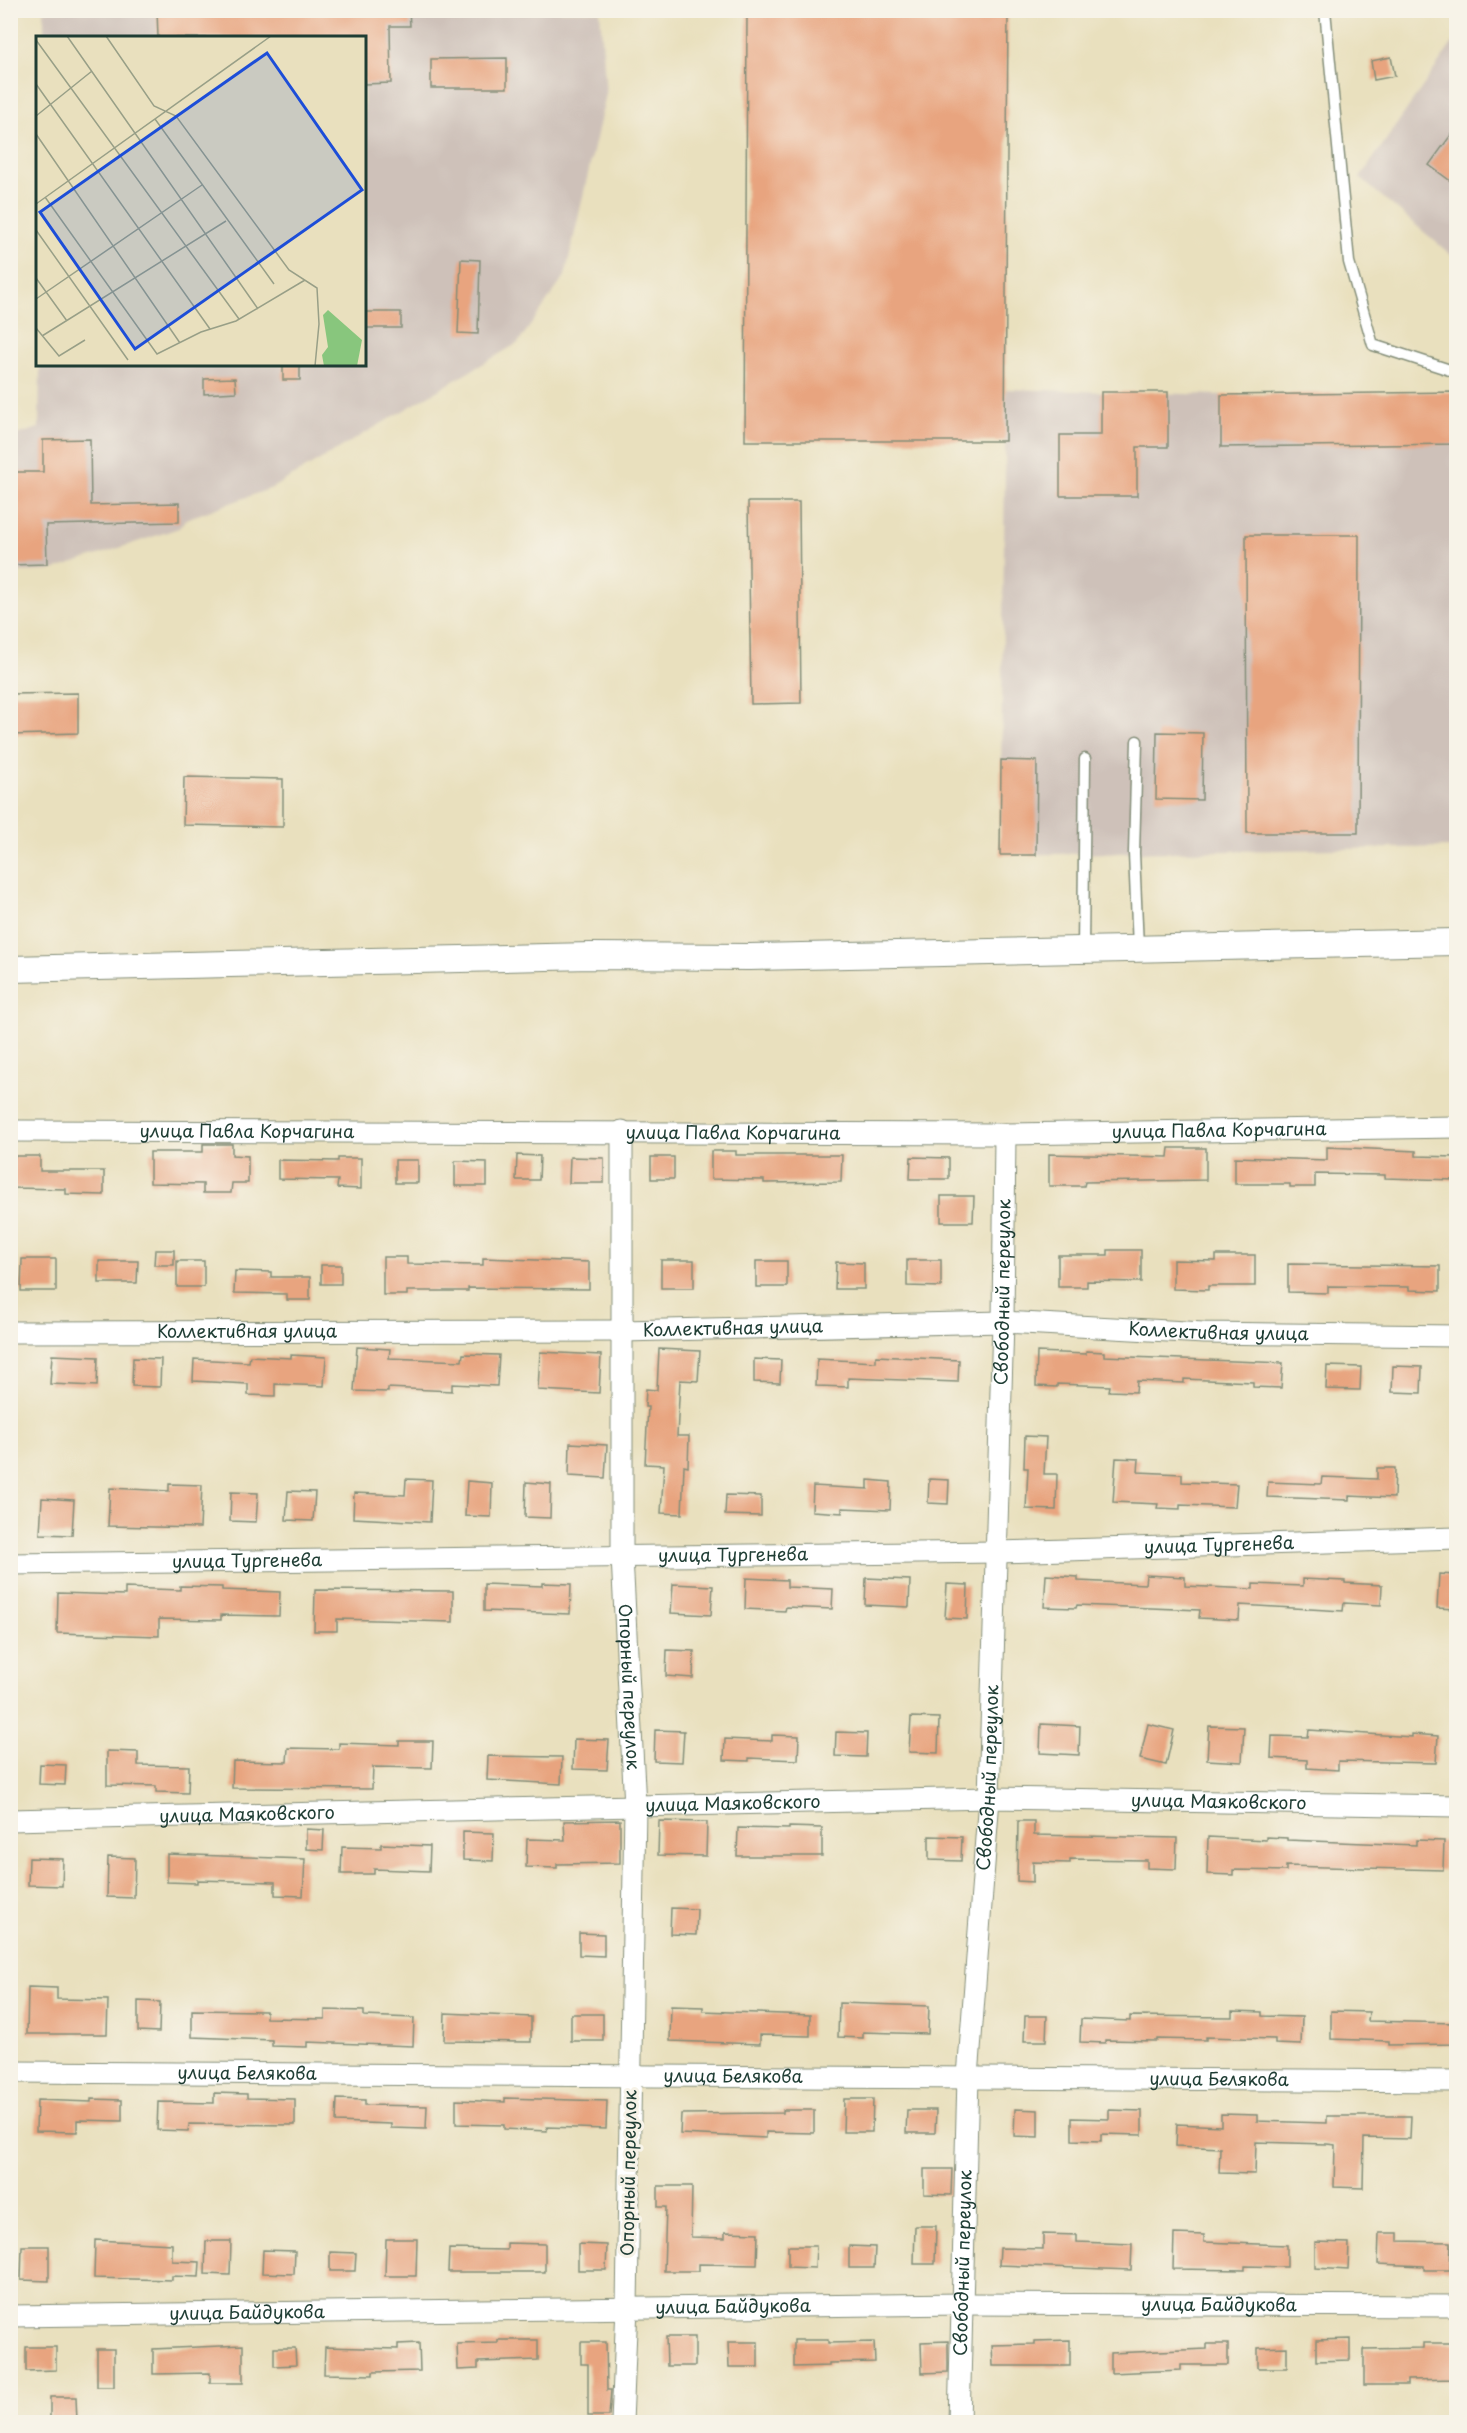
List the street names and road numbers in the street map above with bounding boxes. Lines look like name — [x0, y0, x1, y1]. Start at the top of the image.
street label: улица Павла Корчагина — [1111, 1114, 1327, 1144]
street label: улица Павла Корчагина — [140, 1116, 355, 1144]
street label: улица Павла Корчагина — [626, 1118, 841, 1146]
street label: Свободный переулок — [986, 1199, 1016, 1386]
street label: Коллективная улица — [643, 1311, 824, 1343]
street label: Коллективная улица — [1128, 1314, 1310, 1346]
street label: Коллективная улица — [157, 1316, 338, 1344]
street label: улица Тургенева — [1143, 1528, 1295, 1560]
street label: улица Тургенева — [658, 1539, 809, 1568]
street label: улица Тургенева — [172, 1545, 323, 1574]
street label: Опорный переулок — [612, 1603, 648, 1771]
street label: Свободный переулок — [969, 1684, 1004, 1872]
street label: улица Маяковского — [1131, 1785, 1307, 1815]
street label: улица Маяковского — [645, 1787, 821, 1818]
street label: улица Маяковского — [159, 1798, 335, 1829]
street label: улица Белякова — [177, 2058, 318, 2086]
street label: улица Белякова — [663, 2061, 804, 2089]
street label: улица Белякова — [1149, 2064, 1290, 2092]
street label: Опорный переулок — [613, 2089, 642, 2256]
street label: Свободный переулок — [946, 2169, 978, 2356]
street label: улица Байдукова — [1141, 2290, 1298, 2317]
street label: улица Байдукова — [655, 2291, 812, 2320]
street label: улица Байдукова — [169, 2297, 326, 2326]

